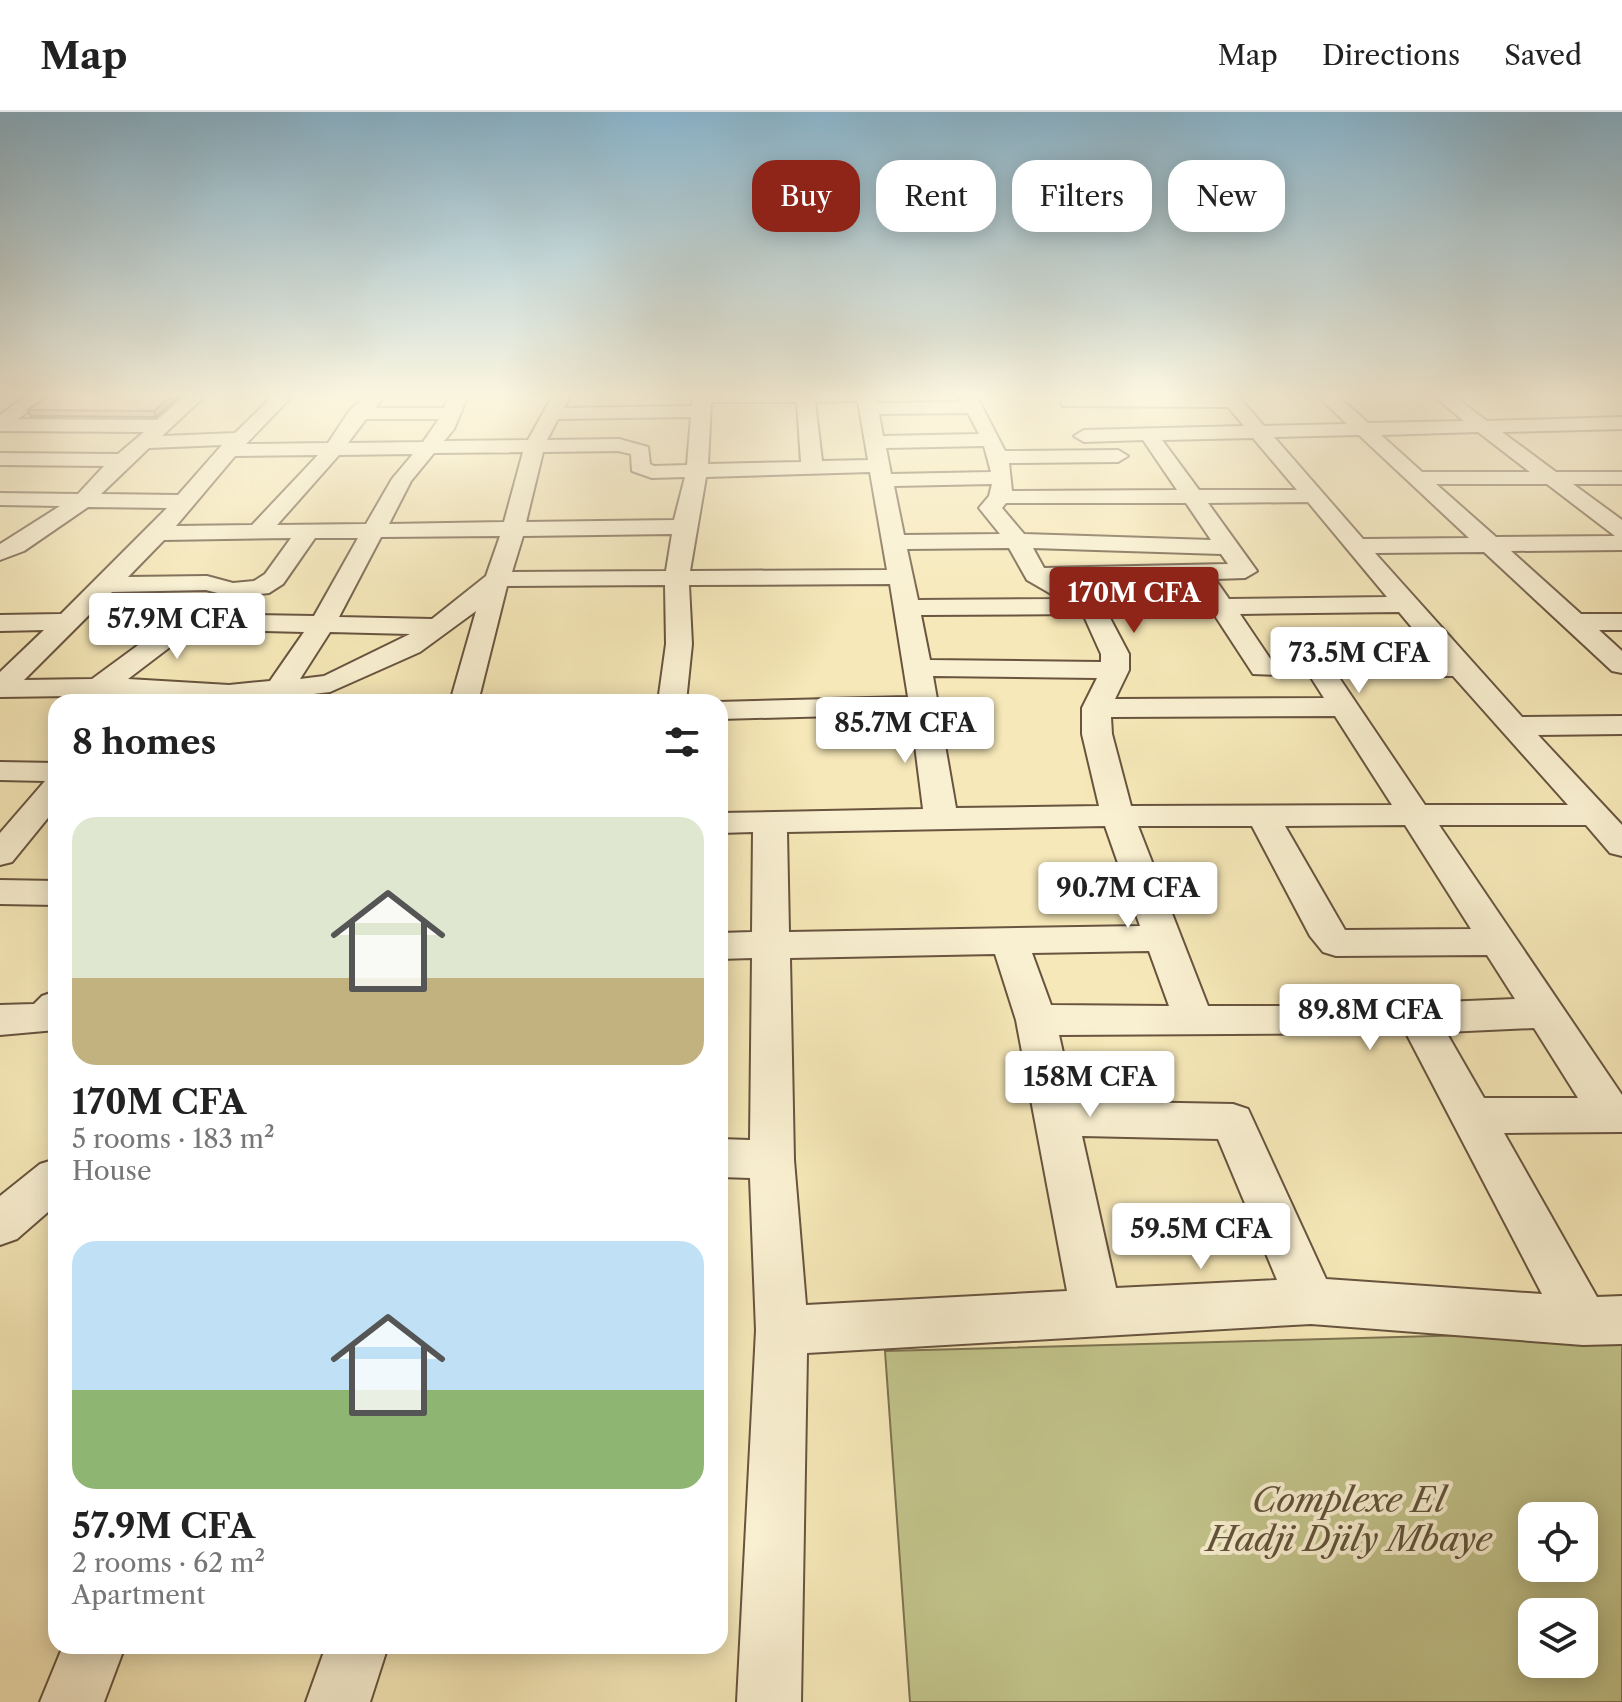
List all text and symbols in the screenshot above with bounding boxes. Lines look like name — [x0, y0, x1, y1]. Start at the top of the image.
text: Map — [40, 32, 128, 79]
text: Map — [1218, 38, 1278, 72]
text: Directions — [1322, 38, 1460, 72]
text: Saved — [1504, 38, 1582, 72]
chip: Buy — [752, 160, 860, 232]
chip: Rent — [876, 160, 996, 232]
chip: Filters — [1012, 160, 1152, 232]
chip: New — [1168, 160, 1285, 232]
pin: 170M CFA — [1051, 567, 1217, 635]
text: 170M CFA — [1067, 577, 1201, 609]
pin: 57.9M CFA — [85, 593, 269, 661]
text: 57.9M CFA — [107, 603, 247, 635]
pin: 73.5M CFA — [1267, 627, 1451, 695]
text: 73.5M CFA — [1288, 637, 1430, 669]
pin: 85.7M CFA — [813, 697, 997, 765]
text: 85.7M CFA — [834, 707, 976, 739]
icon: filters — [660, 720, 704, 764]
text: 8 homes — [72, 721, 216, 763]
pin: 90.7M CFA — [1036, 862, 1220, 930]
icon: home — [316, 869, 460, 1013]
text: 90.7M CFA — [1056, 872, 1200, 904]
pin: 89.8M CFA — [1278, 984, 1462, 1052]
text: 89.8M CFA — [1298, 994, 1442, 1026]
pin: 158M CFA — [1007, 1051, 1173, 1119]
text: 158M CFA — [1023, 1061, 1157, 1093]
text: 170M CFA — [72, 1081, 246, 1123]
text: 5 rooms · 183 m² — [72, 1123, 275, 1155]
text: House — [72, 1155, 152, 1187]
pin: 59.5M CFA — [1109, 1203, 1293, 1271]
text: 59.5M CFA — [1130, 1213, 1272, 1245]
icon: home — [316, 1293, 460, 1437]
park label: Complexe El Hadji Djily Mbaye — [1203, 1479, 1493, 1560]
map controls — [1518, 1502, 1598, 1678]
button: locate — [1518, 1502, 1598, 1582]
text: 57.9M CFA — [72, 1505, 255, 1547]
text: 2 rooms · 62 m² — [72, 1547, 265, 1579]
text: Apartment — [72, 1579, 205, 1611]
button: layers — [1518, 1598, 1598, 1678]

